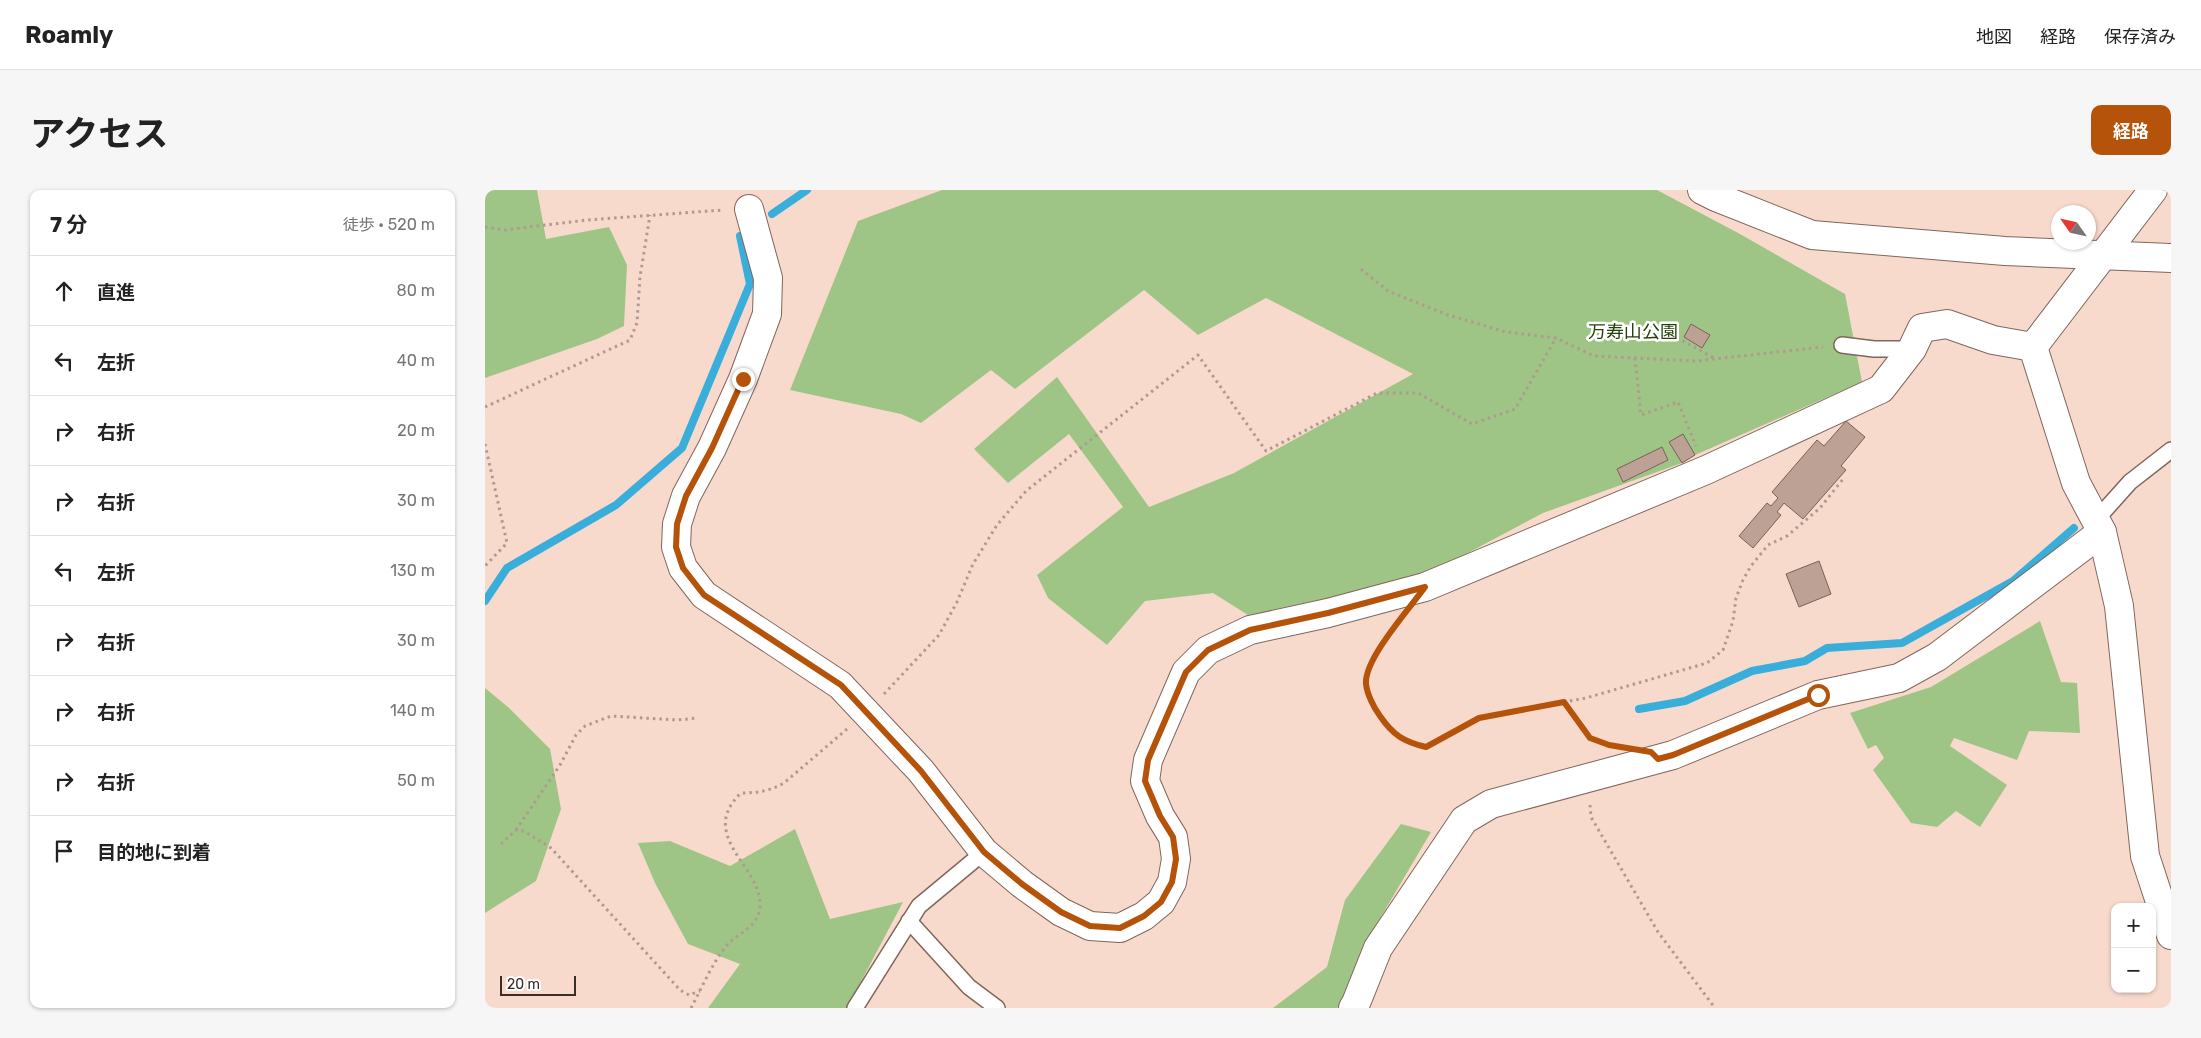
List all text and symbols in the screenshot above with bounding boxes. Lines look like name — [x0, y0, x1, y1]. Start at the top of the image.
text: Roamly — [25, 21, 113, 49]
text: 地図 — [1976, 26, 2012, 48]
text: 経路 — [2040, 26, 2076, 48]
text: 保存済み — [2104, 26, 2176, 48]
button: 経路 — [2091, 105, 2171, 155]
text: アクセス — [30, 113, 168, 155]
north arrow — [2051, 205, 2096, 250]
text: 7 分 — [50, 212, 88, 237]
text: 徒歩 · 520 m — [343, 215, 435, 234]
icon: ahead — [50, 277, 78, 305]
text: 直進 — [97, 281, 135, 304]
text: 80 m — [397, 281, 435, 300]
park label: 万寿山公園 — [1588, 321, 1678, 343]
icon: left — [50, 347, 78, 375]
text: 左折 — [97, 351, 135, 374]
text: 40 m — [397, 351, 435, 370]
route end — [732, 368, 755, 391]
icon: right — [50, 417, 78, 445]
text: 右折 — [97, 421, 135, 444]
text: 20 m — [397, 421, 435, 440]
icon: right — [50, 487, 78, 515]
text: 右折 — [97, 491, 135, 514]
text: 30 m — [397, 491, 435, 510]
icon: left — [50, 557, 78, 585]
text: 左折 — [97, 561, 135, 584]
text: 130 m — [390, 561, 435, 580]
icon: right — [50, 627, 78, 655]
text: 右折 — [97, 631, 135, 654]
text: 30 m — [397, 631, 435, 650]
route start — [1807, 684, 1830, 707]
icon: right — [50, 697, 78, 725]
text: 右折 — [97, 701, 135, 724]
text: 140 m — [390, 701, 435, 720]
icon: right — [50, 767, 78, 795]
text: 右折 — [97, 771, 135, 794]
text: 50 m — [397, 771, 435, 790]
icon: arrive — [50, 837, 78, 865]
text: 目的地に到着 — [97, 841, 211, 864]
map controls — [2111, 903, 2156, 993]
button: + — [2111, 903, 2156, 948]
button: − — [2111, 948, 2156, 993]
scale bar — [500, 973, 576, 996]
text: 20 m — [507, 976, 540, 993]

